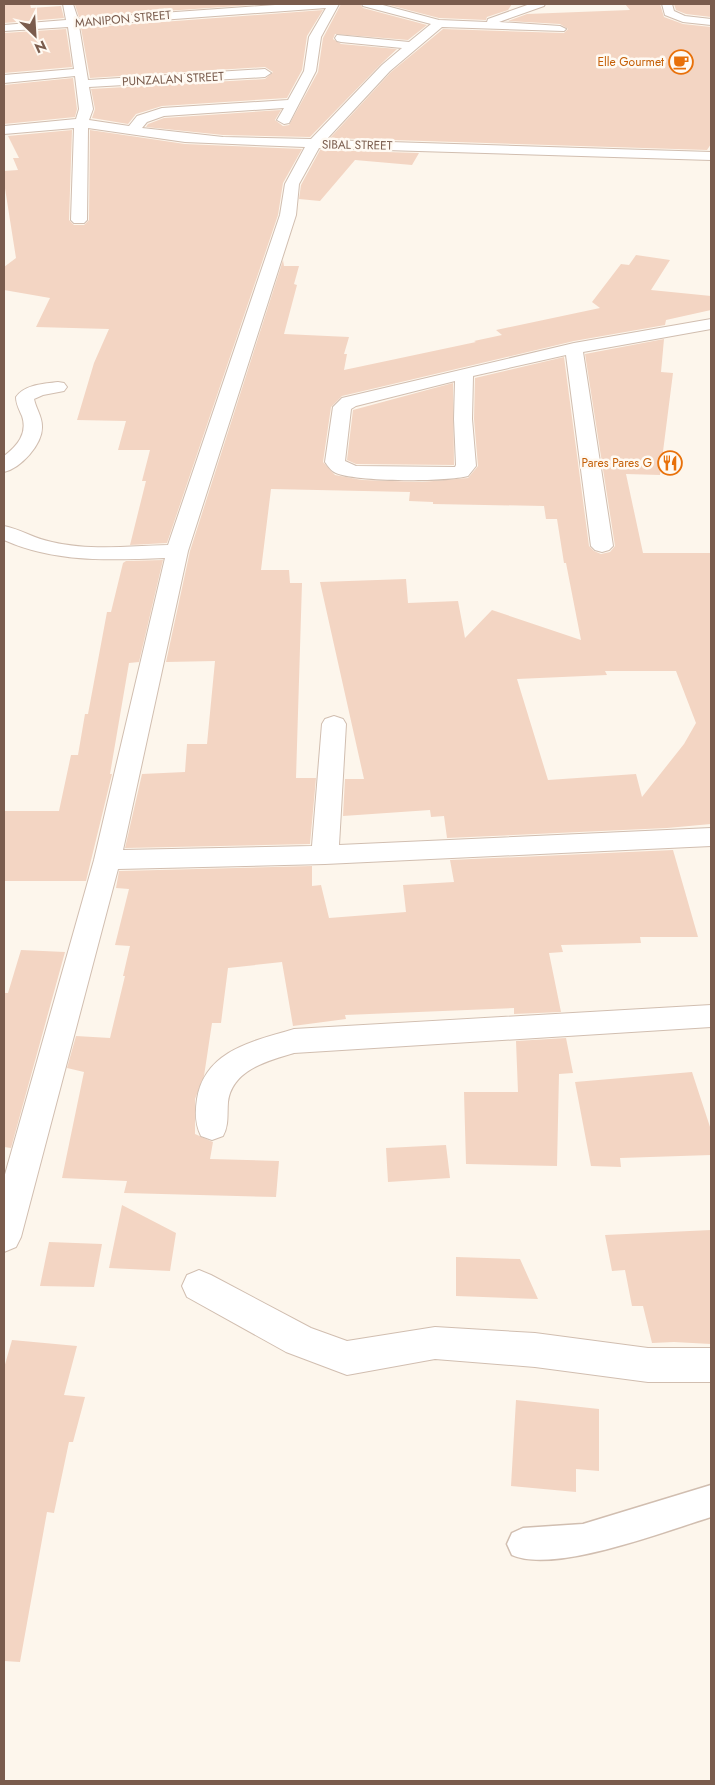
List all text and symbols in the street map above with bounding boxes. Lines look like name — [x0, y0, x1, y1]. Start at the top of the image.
street label: MANIPON STREET — [74, 6, 172, 32]
north arrow — [10, 10, 60, 60]
text: N — [31, 35, 50, 58]
cafe icon: Elle Gourmet — [668, 49, 694, 75]
place label: Elle Gourmet — [597, 53, 664, 71]
street label: PUNZALAN STREET — [122, 67, 225, 91]
street label: SIBAL STREET — [322, 135, 393, 155]
restaurant icon: Pares Pares G — [657, 450, 683, 476]
place label: Pares Pares G — [582, 454, 652, 472]

